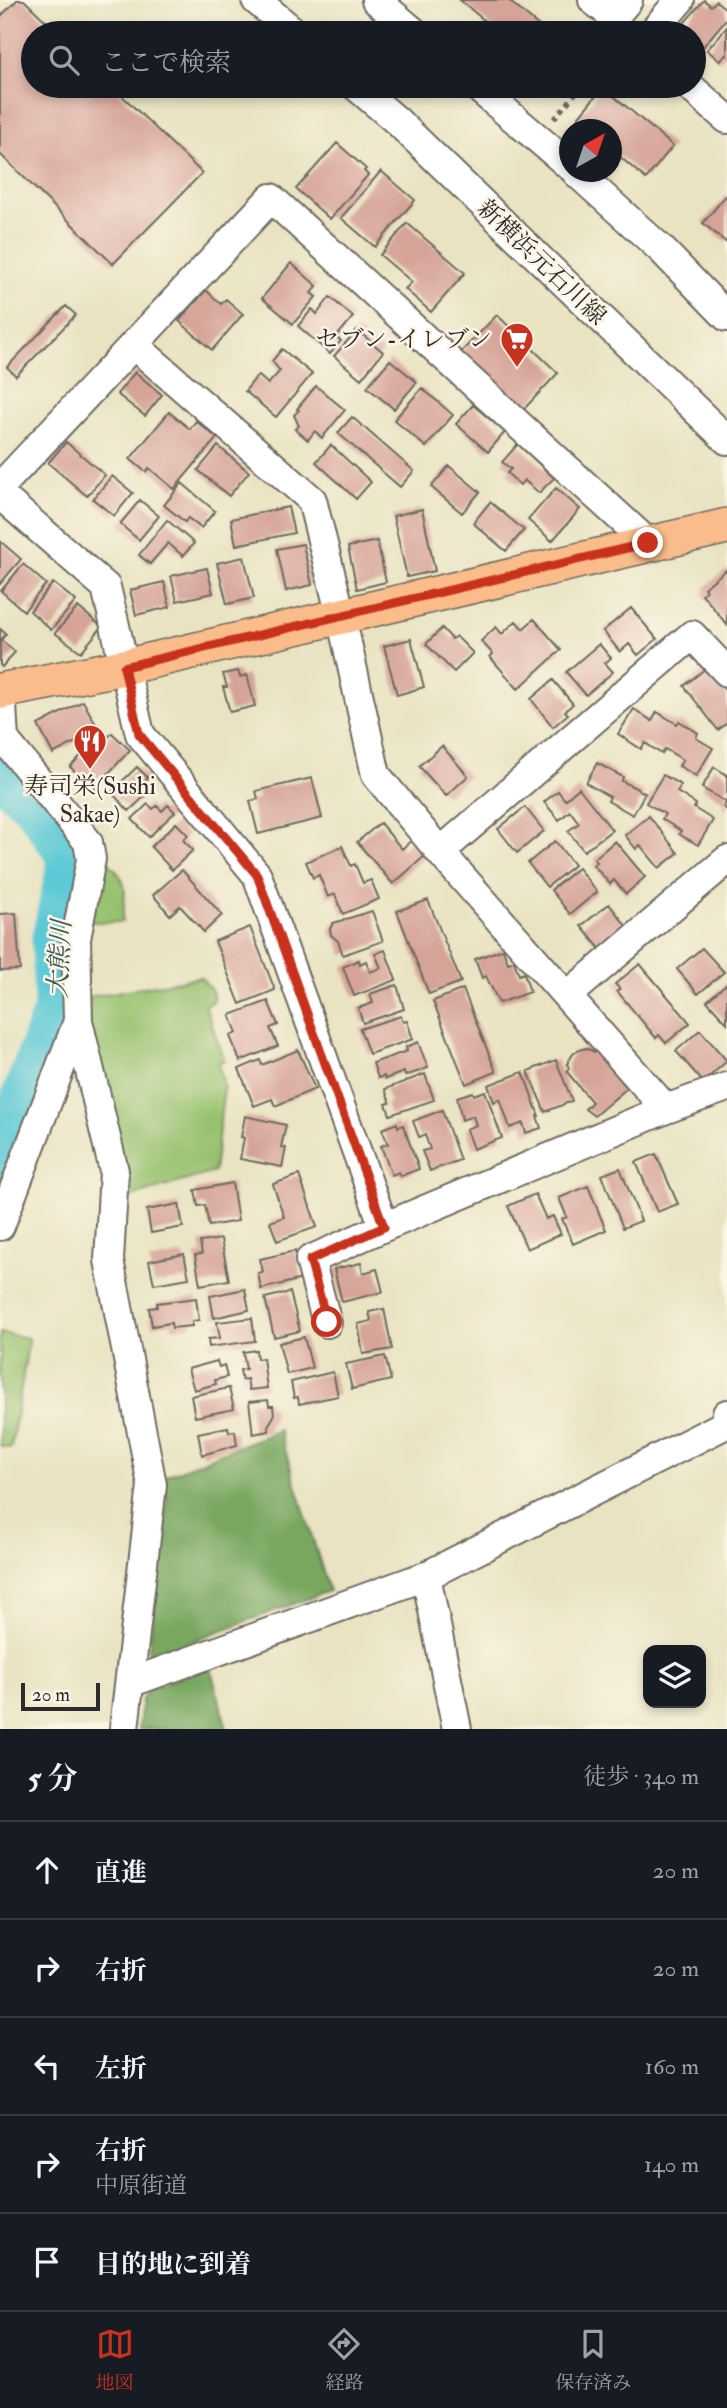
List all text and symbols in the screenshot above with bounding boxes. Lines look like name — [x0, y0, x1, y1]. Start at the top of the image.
search box — [21, 21, 706, 98]
icon: search — [45, 41, 83, 79]
text: ここで検索 — [101, 47, 231, 79]
north arrow — [559, 119, 622, 182]
street label: 新横浜元石川線 — [470, 193, 613, 332]
supermarket icon: セブン-イレブン — [498, 320, 536, 369]
place label: セブン-イレブン — [316, 324, 492, 355]
route end — [632, 527, 663, 558]
restaurant icon: 寿司栄(Sushi Sakae) — [71, 722, 109, 771]
place label: 寿司栄(Sushi Sakae) — [24, 771, 156, 830]
water label: 大熊川 — [42, 916, 78, 999]
route start — [311, 1306, 342, 1337]
map controls — [643, 1645, 706, 1708]
button: layers — [643, 1645, 706, 1708]
scale bar — [21, 1680, 100, 1712]
text: 20 m — [32, 1683, 70, 1707]
text: 5 分 — [28, 1760, 78, 1797]
text: 徒歩 · 340 m — [583, 1762, 699, 1791]
icon: ahead — [28, 1851, 66, 1889]
text: 20 m — [653, 1856, 699, 1885]
text: 直進 — [95, 1857, 147, 1889]
icon: right — [28, 1949, 66, 1987]
text: 20 m — [653, 1954, 699, 1983]
text: 右折 — [95, 1955, 147, 1987]
icon: left — [28, 2047, 66, 2085]
text: 160 m — [645, 2052, 699, 2081]
text: 左折 — [95, 2053, 147, 2085]
text: 右折 — [95, 2135, 147, 2167]
icon: right — [28, 2145, 66, 2183]
text: 140 m — [644, 2150, 699, 2179]
text: 中原街道 — [95, 2171, 187, 2200]
icon: arrive — [28, 2243, 66, 2281]
text: 目的地に到着 — [95, 2249, 251, 2281]
tab: 地図 — [96, 2325, 134, 2395]
tab: 経路 — [325, 2325, 363, 2395]
tab: 保存済み — [555, 2325, 631, 2395]

